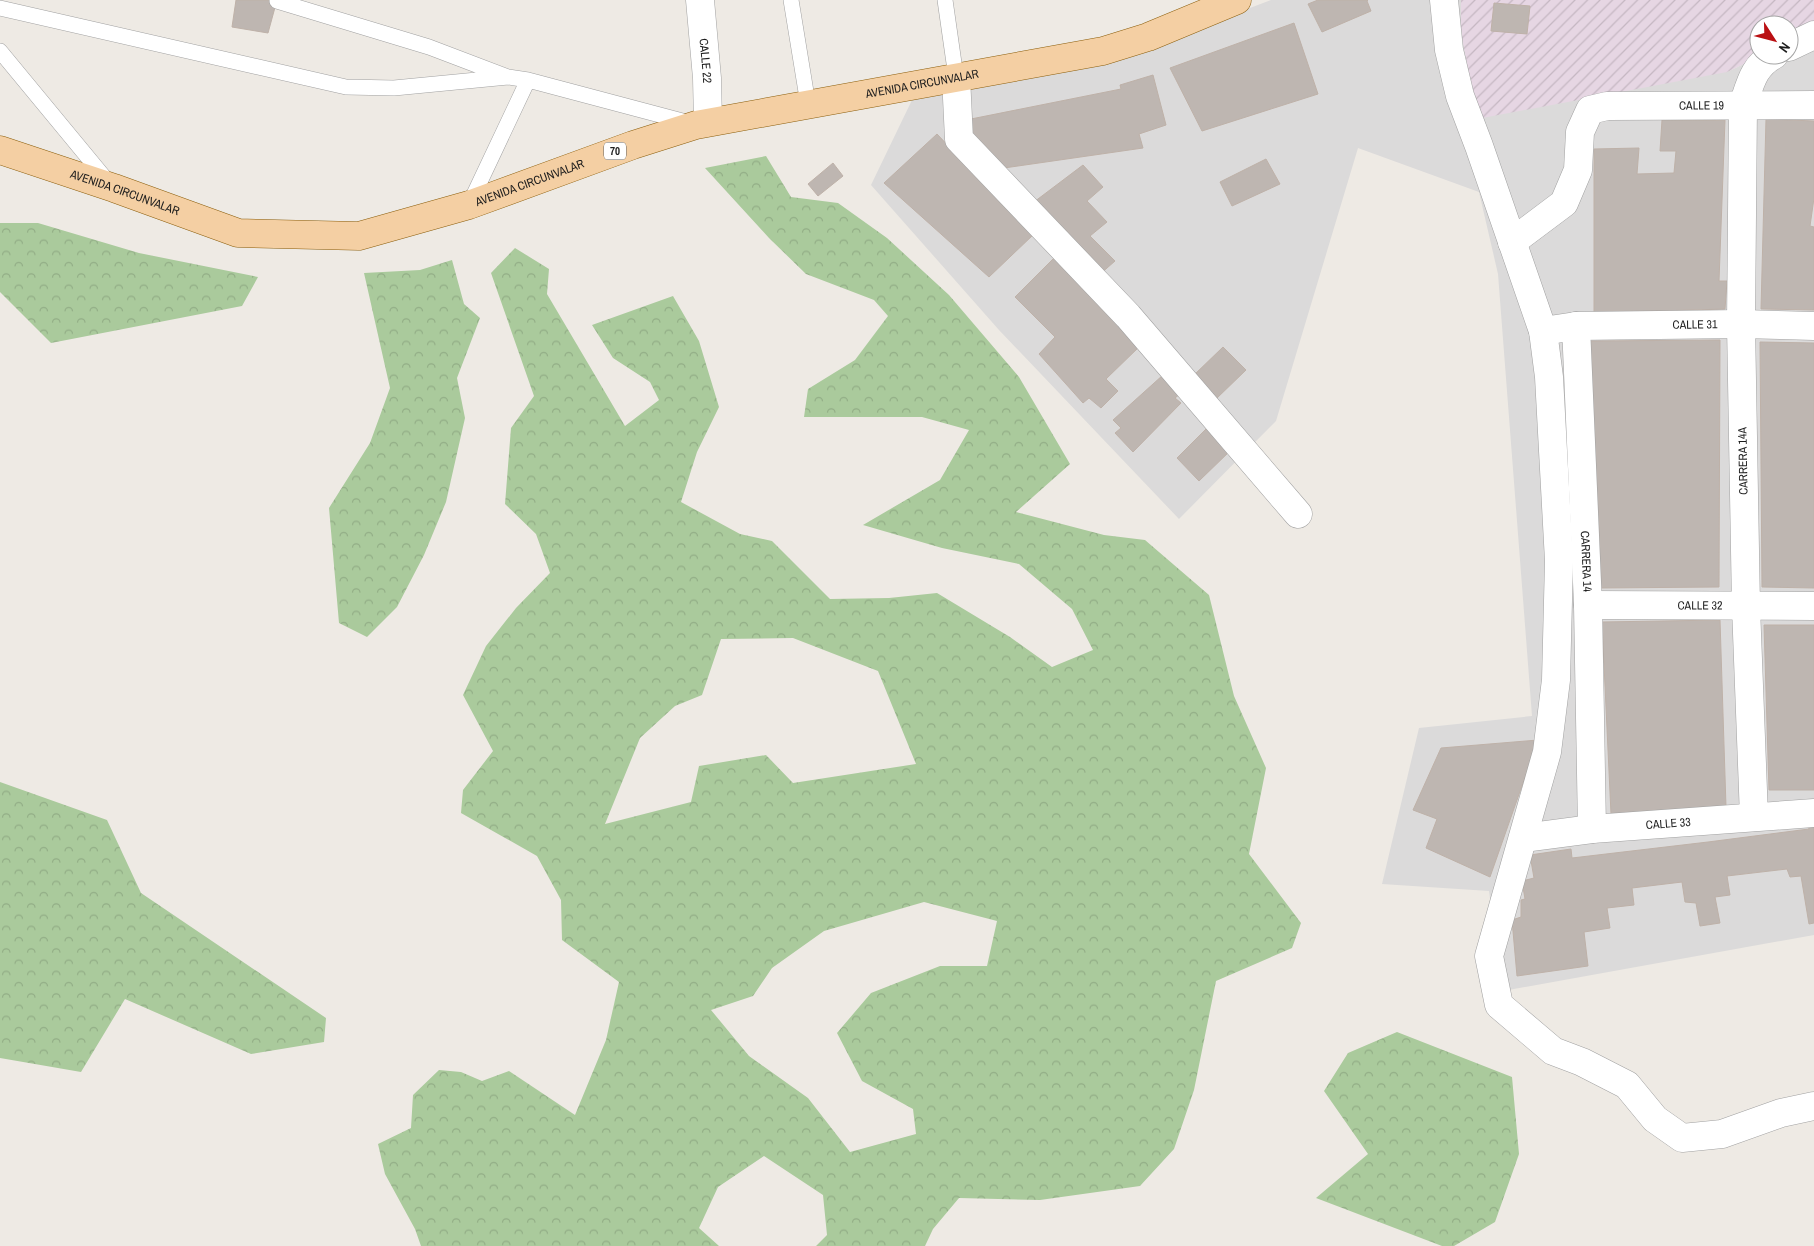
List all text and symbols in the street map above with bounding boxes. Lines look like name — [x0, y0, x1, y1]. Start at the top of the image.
north arrow — [1749, 15, 1799, 65]
street label: CALLE 22 — [695, 38, 715, 83]
text: N — [1775, 39, 1794, 56]
street label: AVENIDA CIRCUNVALAR — [863, 66, 980, 102]
street label: CALLE 19 — [1679, 97, 1724, 114]
road number: 70 — [604, 142, 626, 160]
street label: AVENIDA CIRCUNVALAR — [472, 156, 586, 210]
street label: AVENIDA CIRCUNVALAR — [67, 166, 182, 219]
street label: CALLE 31 — [1672, 316, 1718, 333]
street label: CARRERA 14A — [1734, 427, 1752, 495]
street label: CARRERA 14 — [1577, 530, 1595, 593]
street label: CALLE 32 — [1677, 597, 1723, 614]
street label: CALLE 33 — [1645, 814, 1691, 833]

